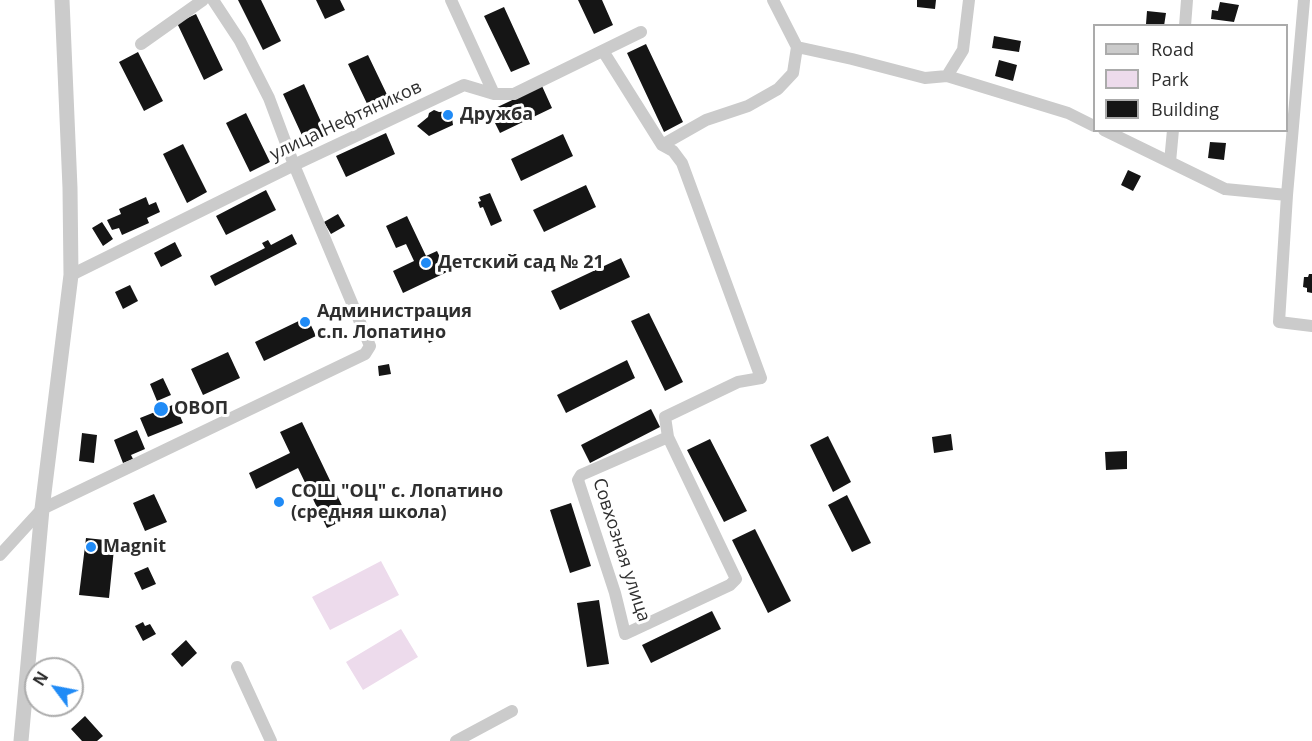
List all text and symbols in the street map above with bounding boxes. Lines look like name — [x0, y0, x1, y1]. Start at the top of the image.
legend — [1093, 24, 1288, 132]
text: Road — [1151, 37, 1194, 61]
text: Park — [1151, 67, 1189, 91]
street label: улица Нефтяников — [267, 76, 425, 166]
text: Building — [1151, 97, 1219, 121]
place label: Дружба — [460, 104, 533, 126]
marker: Дружба — [441, 108, 455, 122]
place label: Детский сад № 21 — [438, 252, 604, 274]
marker: Детский сад № 21 — [419, 256, 433, 270]
place label: Администрация с.п. Лопатино — [317, 301, 472, 344]
marker: Администрация с.п. Лопатино — [298, 315, 312, 329]
place label: ОВОП — [174, 398, 228, 420]
marker: ОВОП — [152, 400, 170, 418]
street label: Совхозная улица — [588, 476, 654, 624]
place label: СОШ "ОЦ" с. Лопатино (средняя школа) — [291, 481, 503, 524]
marker: СОШ "ОЦ" с. Лопатино (средняя школа) — [272, 495, 286, 509]
place label: Magnit — [103, 536, 166, 558]
marker: Magnit — [84, 540, 98, 554]
north arrow — [24, 657, 84, 717]
text: N — [28, 667, 53, 690]

